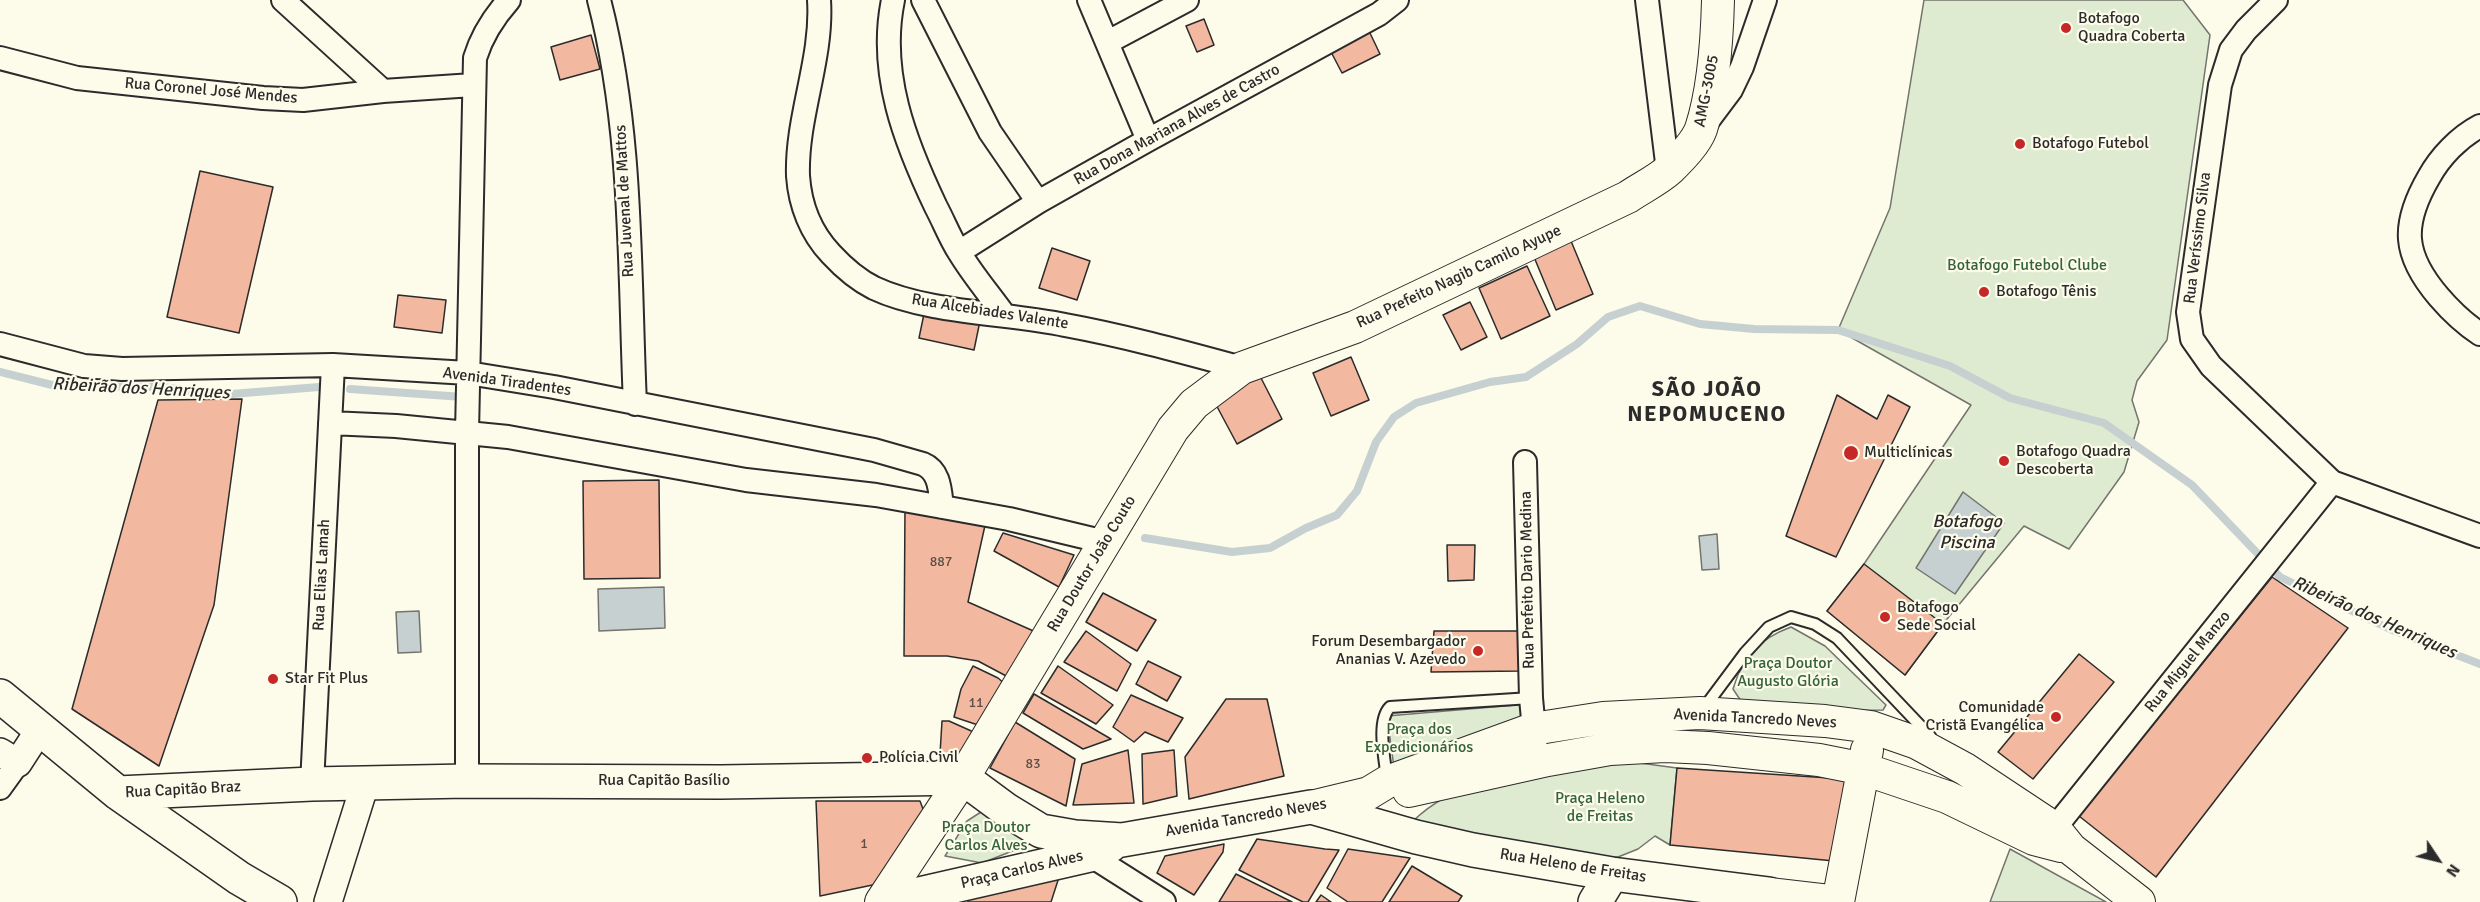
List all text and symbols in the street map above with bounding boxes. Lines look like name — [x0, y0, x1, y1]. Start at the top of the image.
place label: Botafogo Quadra Coberta — [2078, 9, 2185, 47]
marker: Botafogo Quadra Coberta — [2059, 21, 2073, 35]
street label: AMG-3005 — [1691, 53, 1723, 129]
street label: Rua Dona Mariana Alves de Castro — [1071, 60, 1283, 190]
street label: Rua Coronel José Mendes — [124, 74, 298, 108]
street label: Rua Juvenal de Mattos — [611, 124, 639, 278]
place label: Botafogo Futebol — [2032, 134, 2149, 154]
marker: Botafogo Futebol — [2013, 137, 2027, 151]
street label: Rua Veríssimo Silva — [2180, 171, 2216, 305]
street label: Rua Prefeito Nagib Camilo Ayupe — [1354, 221, 1564, 333]
park label: Botafogo Futebol Clube — [1947, 256, 2107, 276]
place label: Botafogo Tênis — [1996, 282, 2096, 302]
marker: Botafogo Tênis — [1977, 285, 1991, 299]
street label: Rua Alcebiades Valente — [910, 290, 1070, 334]
street label: Avenida Tiradentes — [442, 363, 572, 401]
water label: Ribeirão dos Henriques — [52, 374, 230, 404]
district label: SÃO JOÃO NEPOMUCENO — [1627, 377, 1787, 428]
place label: Botafogo Quadra Descoberta — [2016, 442, 2131, 480]
place label: Multiclínicas — [1864, 443, 1952, 463]
marker: Multiclínicas — [1842, 444, 1860, 462]
marker: Botafogo Quadra Descoberta — [1997, 454, 2011, 468]
street label: Rua Prefeito Dario Medina — [1517, 491, 1539, 669]
street label: Rua Doutor João Couto — [1044, 492, 1140, 636]
water label: Botafogo Piscina — [1932, 511, 2002, 554]
street label: Rua Elias Lamah — [309, 518, 335, 632]
house number: 887 — [930, 554, 952, 570]
water label: Ribeirão dos Henriques — [2288, 572, 2460, 664]
place label: Botafogo Sede Social — [1897, 598, 1976, 636]
street label: Rua Miguel Manzo — [2141, 607, 2235, 717]
marker: Botafogo Sede Social — [1878, 610, 1892, 624]
place label: Forum Desembargador Ananias V. Azevedo — [1311, 632, 1466, 670]
marker: Forum Desembargador Ananias V. Azevedo — [1471, 644, 1485, 658]
park label: Praça Doutor Augusto Glória — [1737, 654, 1839, 692]
place label: Star Fit Plus — [285, 669, 368, 689]
marker: Star Fit Plus — [266, 672, 280, 686]
house number: 11 — [968, 695, 984, 711]
place label: Comunidade Cristã Evangélica — [1926, 698, 2044, 736]
street label: Avenida Tancredo Neves — [1673, 705, 1837, 733]
marker: Comunidade Cristã Evangélica — [2049, 710, 2063, 724]
park label: Praça dos Expedicionários — [1365, 720, 1473, 758]
place label: Polícia Civil — [879, 748, 959, 768]
marker: Polícia Civil — [860, 751, 874, 765]
house number: 83 — [1025, 756, 1041, 772]
street label: Rua Capitão Basílio — [598, 771, 730, 791]
street label: Rua Capitão Braz — [125, 777, 241, 803]
park label: Praça Heleno de Freitas — [1555, 789, 1645, 827]
street label: Avenida Tancredo Neves — [1164, 794, 1328, 842]
park label: Praça Doutor Carlos Alves — [942, 818, 1030, 856]
north arrow — [2408, 830, 2468, 890]
house number: 1 — [860, 836, 868, 852]
street label: Rua Heleno de Freitas — [1498, 845, 1648, 887]
street label: Praça Carlos Alves — [959, 847, 1085, 893]
text: N — [2441, 860, 2464, 881]

